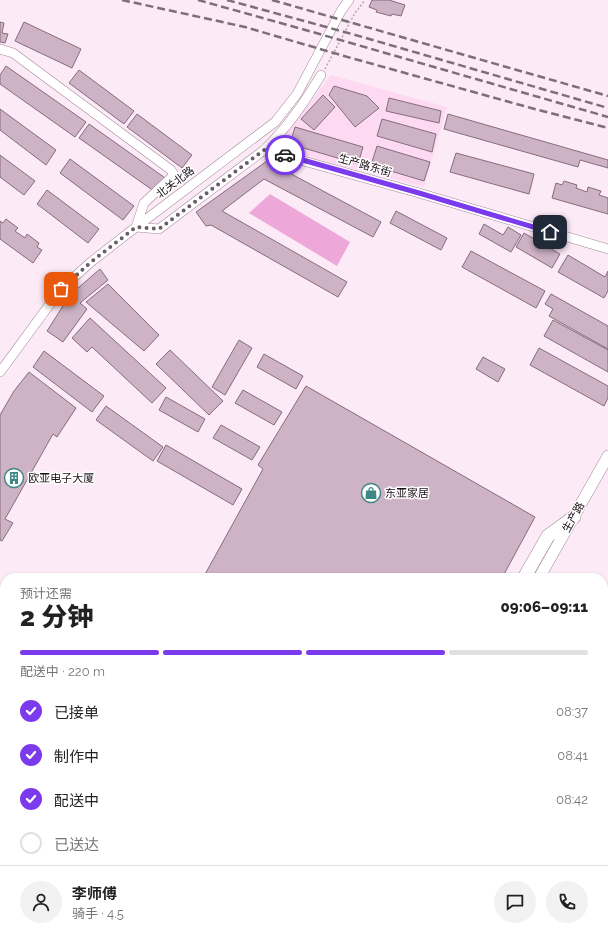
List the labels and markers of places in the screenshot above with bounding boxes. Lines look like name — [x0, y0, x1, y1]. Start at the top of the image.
pin — [533, 215, 567, 249]
pin — [44, 272, 78, 306]
building icon: 欧亚电子大厦 — [3, 467, 25, 489]
place label: 欧亚电子大厦 — [28, 472, 94, 485]
shop icon: 东亚家居 — [360, 482, 382, 504]
place label: 东亚家居 — [385, 487, 429, 500]

